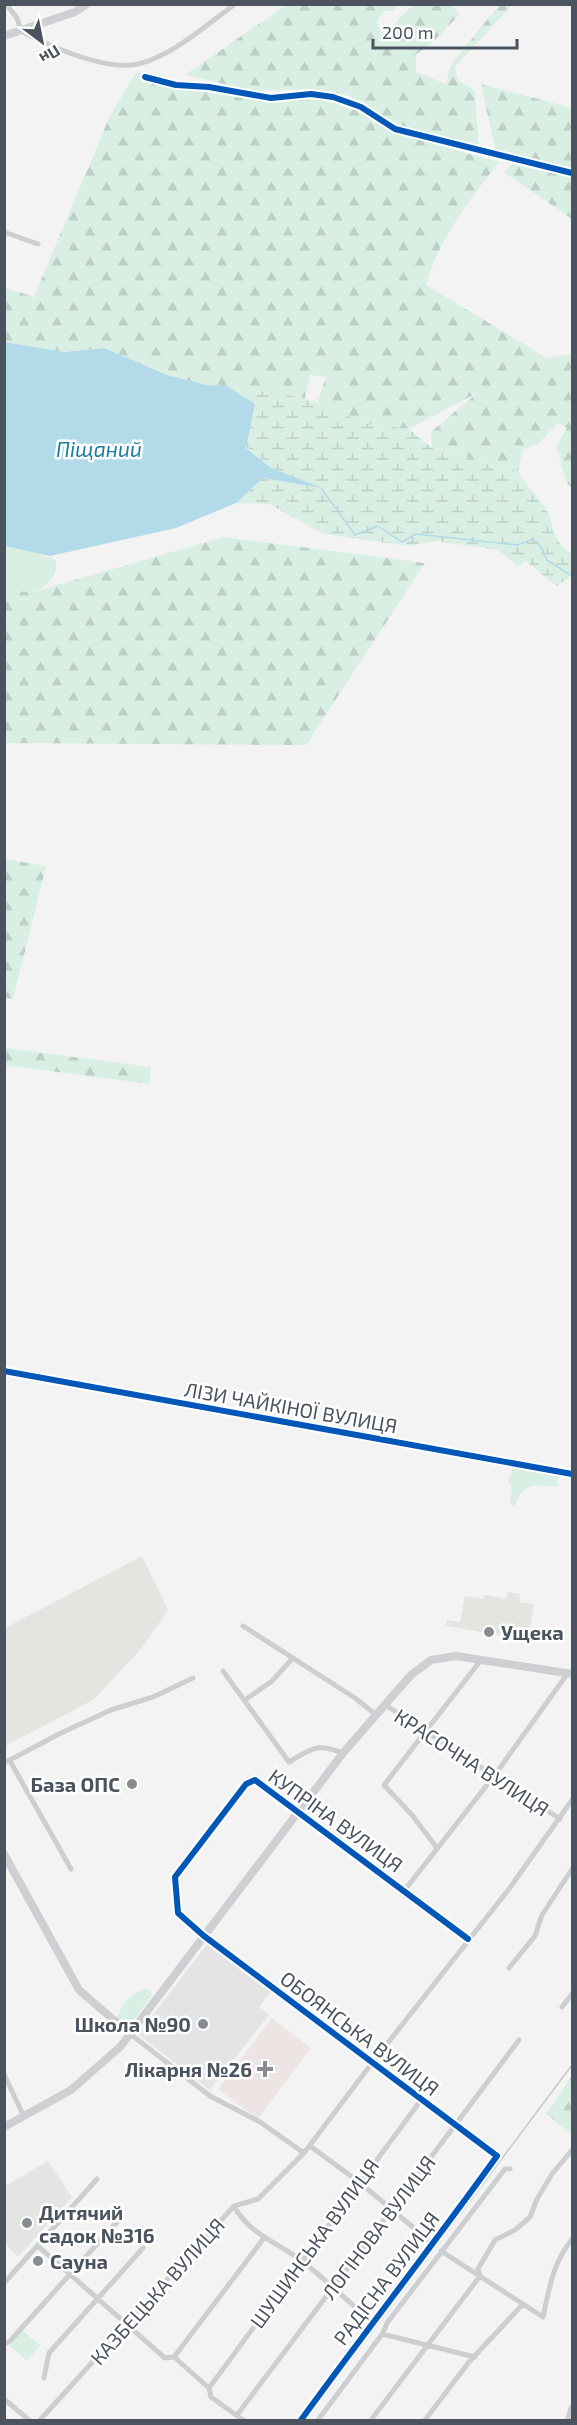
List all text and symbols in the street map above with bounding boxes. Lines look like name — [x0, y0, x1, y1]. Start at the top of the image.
north arrow — [12, 12, 72, 72]
scale bar — [373, 12, 517, 50]
text: 200 m — [382, 21, 434, 43]
text: Пн — [36, 42, 64, 69]
water label: Піщаний — [56, 436, 142, 461]
street label: ЛІЗИ ЧАЙКІНОЇ ВУЛИЦЯ — [183, 1376, 399, 1438]
place label: Ущека — [501, 1620, 564, 1644]
marker: Ущека — [482, 1625, 496, 1639]
street label: КРАСОЧНА ВУЛИЦЯ — [390, 1703, 554, 1821]
street label: КУПРІНА ВУЛИЦЯ — [264, 1763, 408, 1877]
place label: База ОПС — [31, 1772, 120, 1796]
marker: База ОПС — [125, 1777, 139, 1791]
street label: ОБОЯНСЬКА ВУЛИЦЯ — [276, 1966, 444, 2100]
place label: Школа №90 — [74, 2012, 191, 2036]
marker: Школа №90 — [196, 2017, 210, 2031]
place label: Лікарня №26 — [125, 2057, 252, 2081]
marker: Лікарня №26 — [256, 2060, 274, 2078]
street label: ЛОГІНОВА ВУЛИЦЯ — [316, 2150, 440, 2304]
street label: ШУШИНСЬКА ВУЛИЦЯ — [244, 2154, 384, 2332]
place label: Дитячий садок №316 — [39, 2200, 155, 2247]
street label: РАДІСНА ВУЛИЦЯ — [328, 2207, 444, 2349]
street label: КАЗБЕЦЬКА ВУЛИЦЯ — [85, 2213, 229, 2369]
marker: Дитячий садок №316 — [20, 2216, 34, 2230]
place label: Сауна — [50, 2249, 108, 2273]
marker: Сауна — [31, 2254, 45, 2268]

